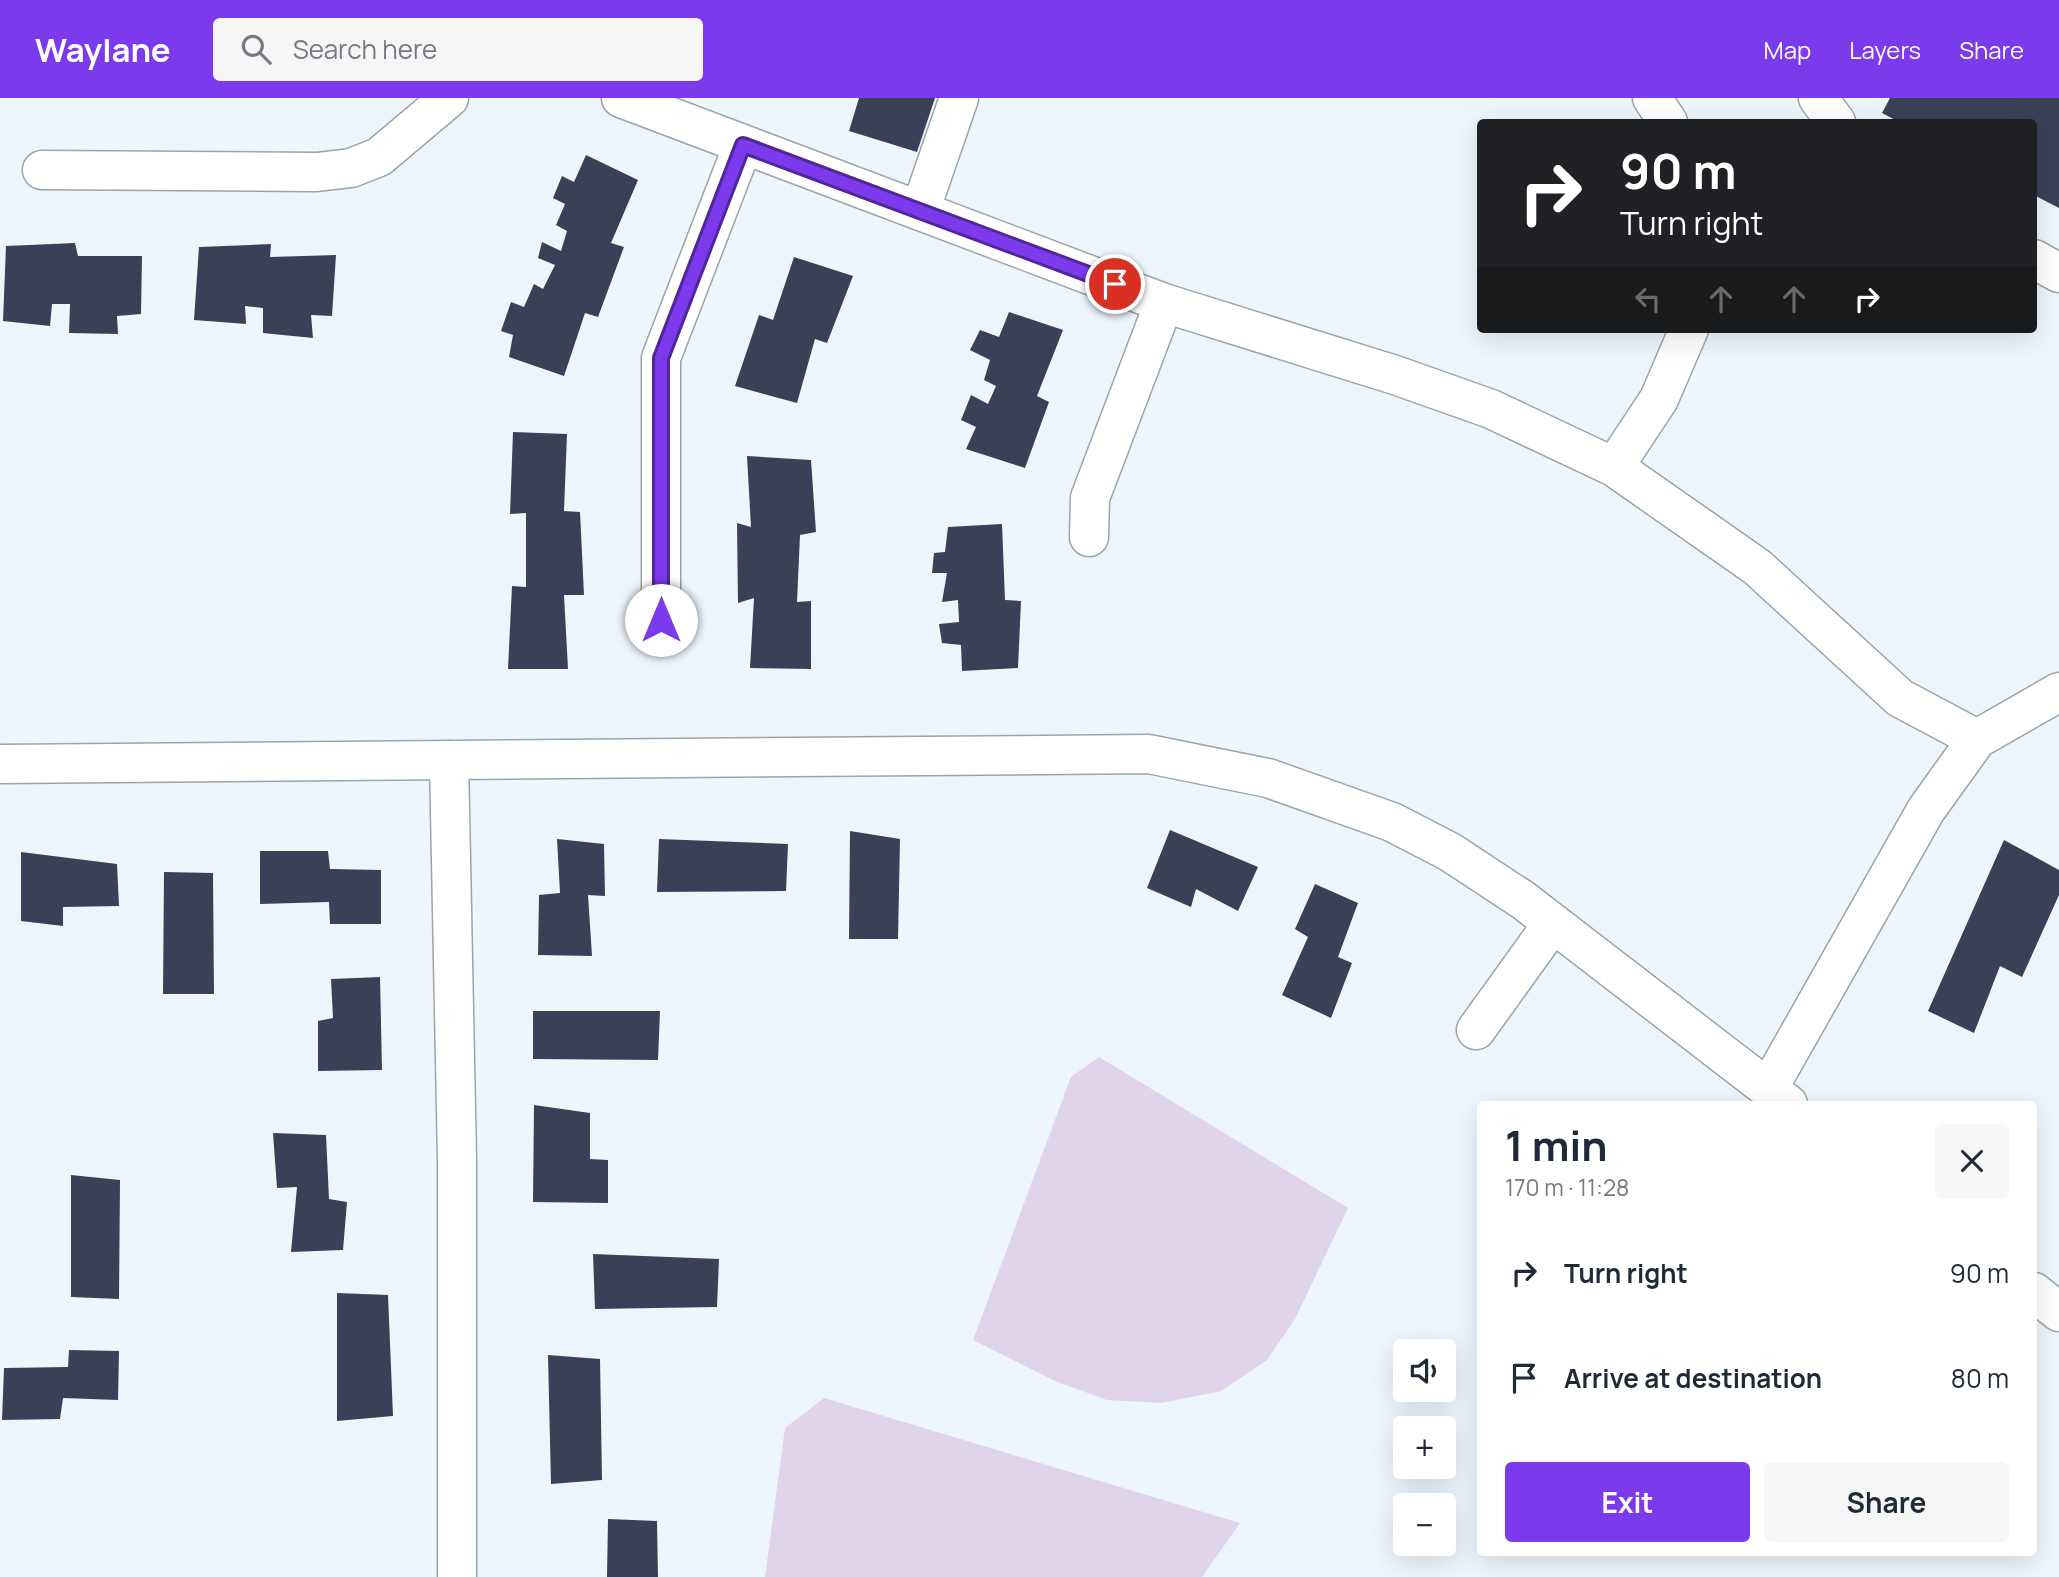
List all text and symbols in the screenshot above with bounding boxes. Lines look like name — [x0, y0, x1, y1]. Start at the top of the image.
search box — [213, 18, 703, 81]
text: Waylane — [35, 27, 171, 72]
icon: search — [237, 30, 275, 68]
text: Search here — [293, 31, 437, 67]
text: Map — [1764, 33, 1811, 66]
text: Layers — [1849, 33, 1921, 66]
text: Share — [1959, 33, 2024, 66]
text: 90 m — [1620, 137, 1737, 204]
icon: right — [1505, 147, 1596, 238]
text: Turn right — [1620, 201, 1763, 245]
pin — [1085, 254, 1145, 314]
icon: arrive — [1096, 265, 1134, 303]
icon: left — [1629, 280, 1667, 318]
icon: ahead — [1702, 280, 1740, 318]
icon: ahead — [1775, 280, 1813, 318]
icon: right — [1848, 280, 1886, 318]
position arrow — [624, 583, 698, 657]
text: 1 min — [1505, 1116, 1608, 1174]
button: close — [1935, 1124, 2009, 1198]
text: 170 m · 11:28 — [1505, 1171, 1629, 1203]
icon: right — [1505, 1254, 1543, 1292]
text: Turn right — [1564, 1255, 1688, 1291]
text: 90 m — [1950, 1255, 2009, 1291]
map controls — [1393, 1339, 1456, 1556]
button: sound — [1393, 1339, 1456, 1402]
icon: arrive — [1505, 1359, 1543, 1397]
text: Arrive at destination — [1564, 1360, 1822, 1396]
text: 80 m — [1951, 1360, 2009, 1396]
button: + — [1393, 1416, 1456, 1479]
button: Exit — [1505, 1462, 1750, 1542]
button: Share — [1764, 1462, 2009, 1542]
button: − — [1393, 1493, 1456, 1556]

